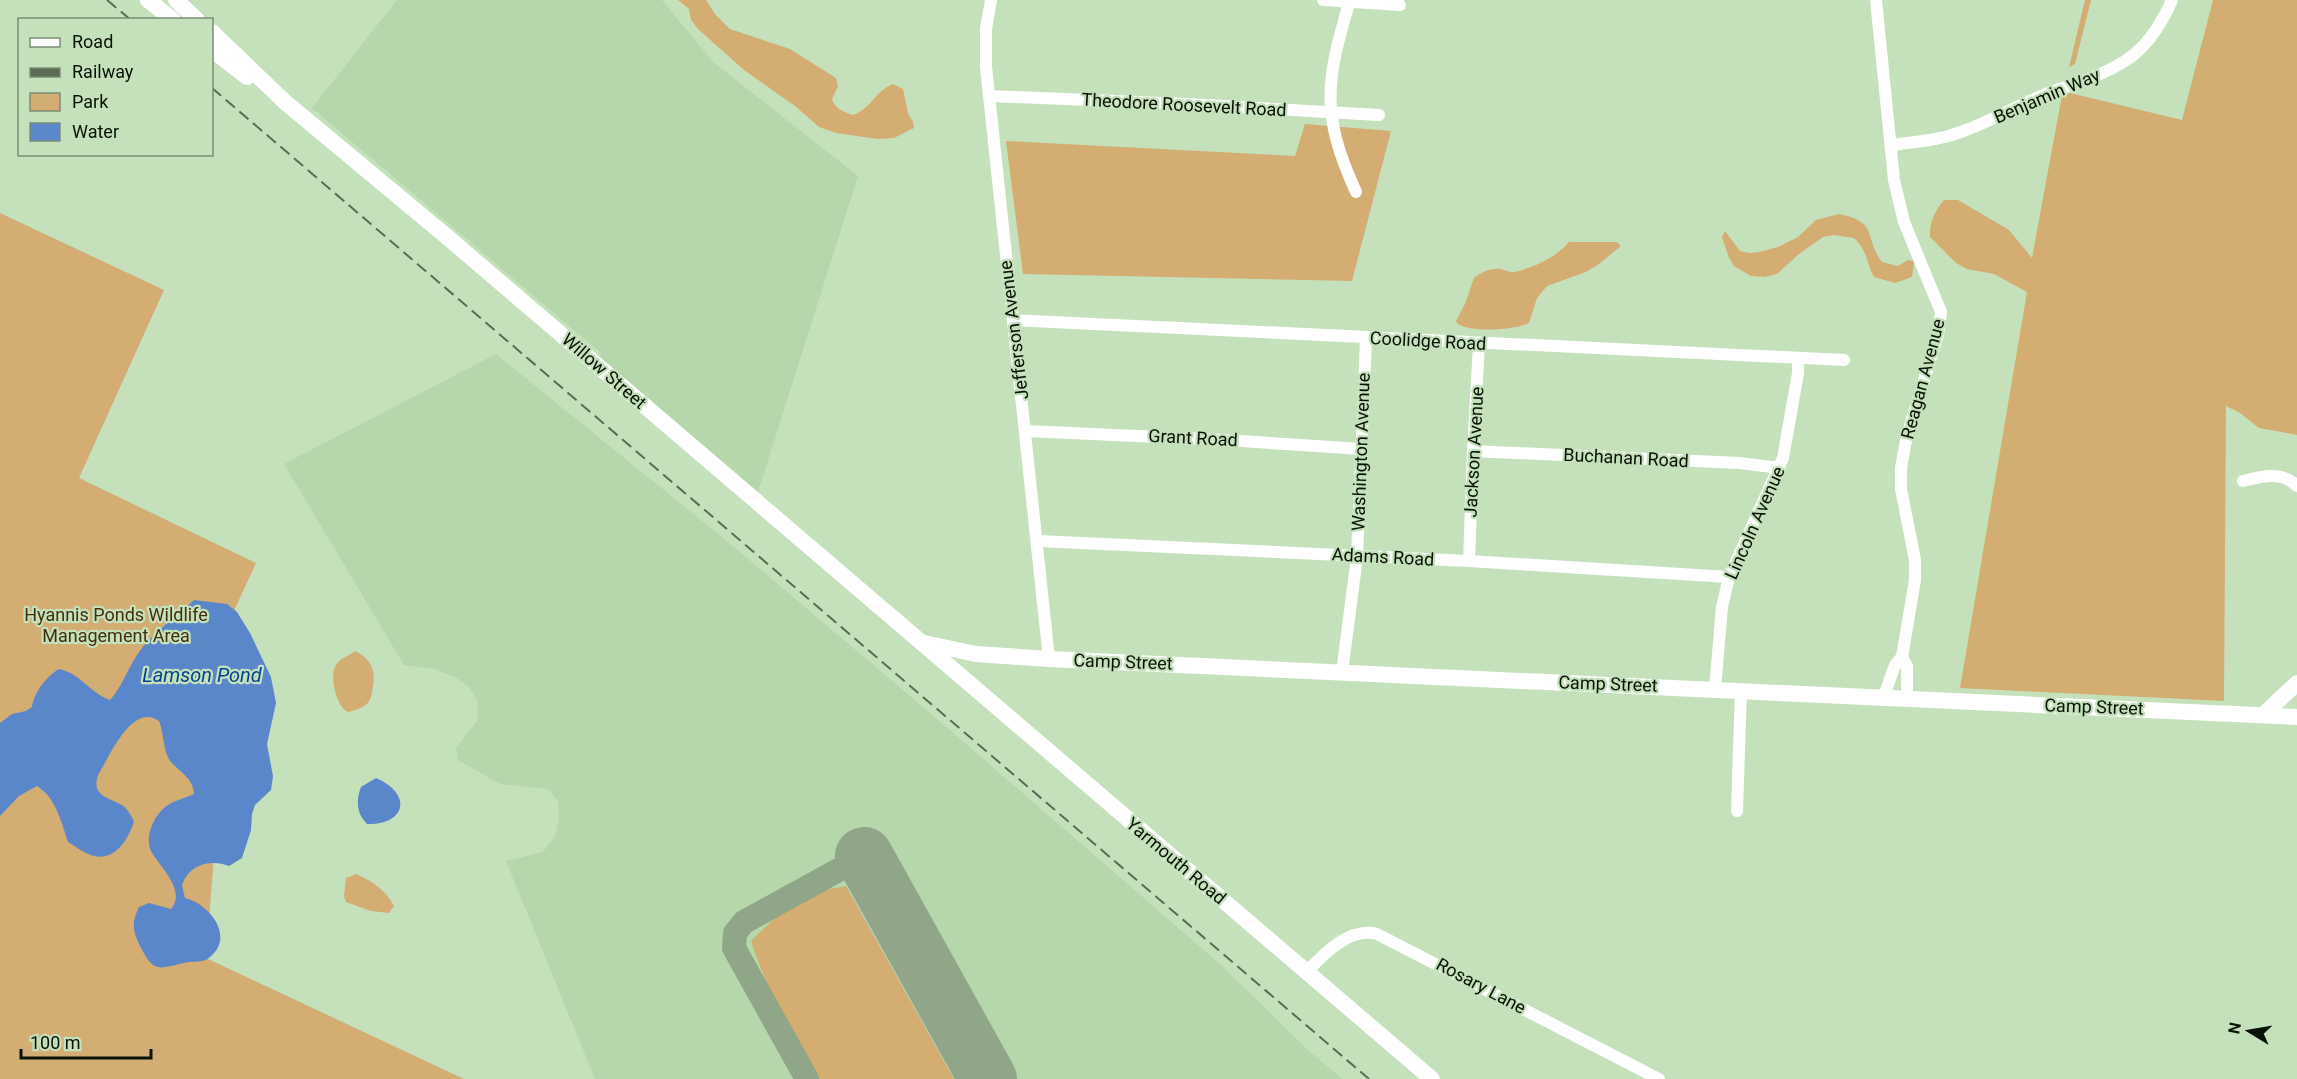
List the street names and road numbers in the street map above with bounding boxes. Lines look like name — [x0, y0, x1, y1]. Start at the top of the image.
street label: Benjamin Way — [1991, 64, 2103, 127]
street label: Theodore Roosevelt Road — [1081, 89, 1287, 120]
street label: Jefferson Avenue — [995, 259, 1032, 401]
street label: Reagan Avenue — [1896, 316, 1949, 441]
street label: Coolidge Road — [1369, 327, 1487, 354]
street label: Willow Street — [558, 328, 651, 413]
street label: Washington Avenue — [1347, 372, 1374, 531]
street label: Jackson Avenue — [1460, 386, 1487, 518]
street label: Grant Road — [1148, 425, 1238, 450]
street label: Buchanan Road — [1563, 444, 1689, 471]
street label: Lincoln Avenue — [1720, 463, 1789, 582]
street label: Adams Road — [1331, 543, 1435, 570]
street label: Camp Street — [1073, 649, 1173, 674]
street label: Camp Street — [1558, 671, 1658, 696]
street label: Camp Street — [2044, 694, 2144, 719]
street label: Yarmouth Road — [1122, 813, 1230, 908]
street label: Rosary Lane — [1433, 953, 1530, 1018]

